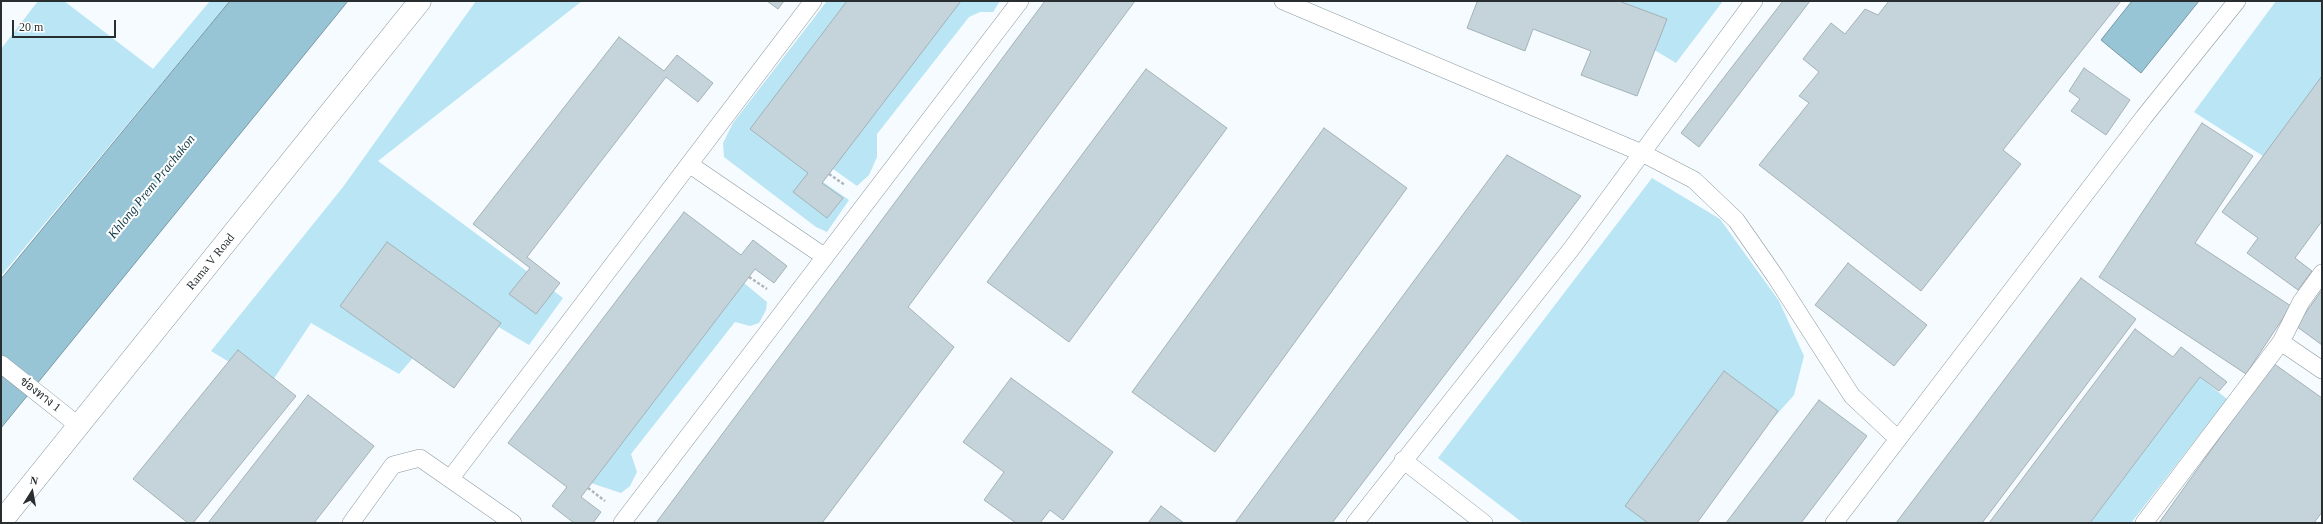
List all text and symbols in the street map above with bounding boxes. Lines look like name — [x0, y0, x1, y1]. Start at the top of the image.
scale bar — [14, 12, 118, 38]
text: 20 m — [19, 20, 43, 34]
water label: Khlong Prem Prachakon — [105, 132, 199, 242]
street label: Rama V Road — [184, 231, 238, 293]
street label: ช่องทาง 1 — [17, 375, 63, 415]
north arrow — [12, 472, 52, 512]
text: N — [29, 474, 39, 487]

